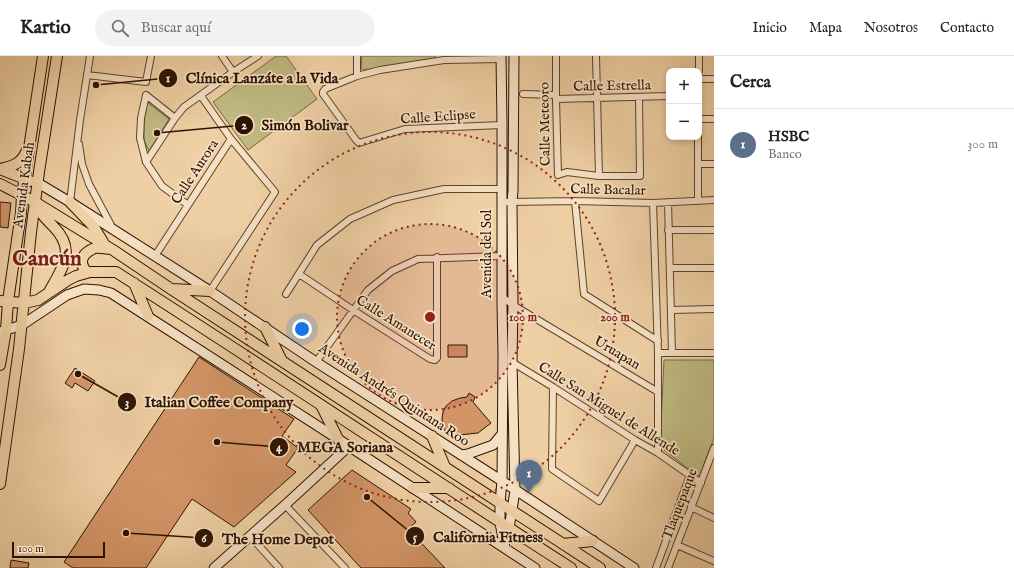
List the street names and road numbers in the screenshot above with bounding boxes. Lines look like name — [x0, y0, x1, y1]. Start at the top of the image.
street label: Calle Estrella — [573, 76, 652, 96]
street label: Calle Meteoro — [535, 81, 555, 166]
street label: Calle Eclipse — [400, 105, 477, 129]
street label: Calle Aurora — [167, 135, 223, 208]
street label: Avenida Kabah — [9, 140, 39, 230]
street label: Calle Bacalar — [570, 180, 646, 200]
street label: Avenida del Sol — [478, 209, 496, 299]
street label: Calle Amanecer — [353, 291, 439, 355]
street label: Uruapan — [590, 332, 644, 374]
street label: Avenida Andrés Quintana Roo — [314, 339, 473, 451]
street label: Calle San Miguel de Allende — [535, 358, 684, 460]
street label: Tlaquepaque — [658, 465, 702, 542]

